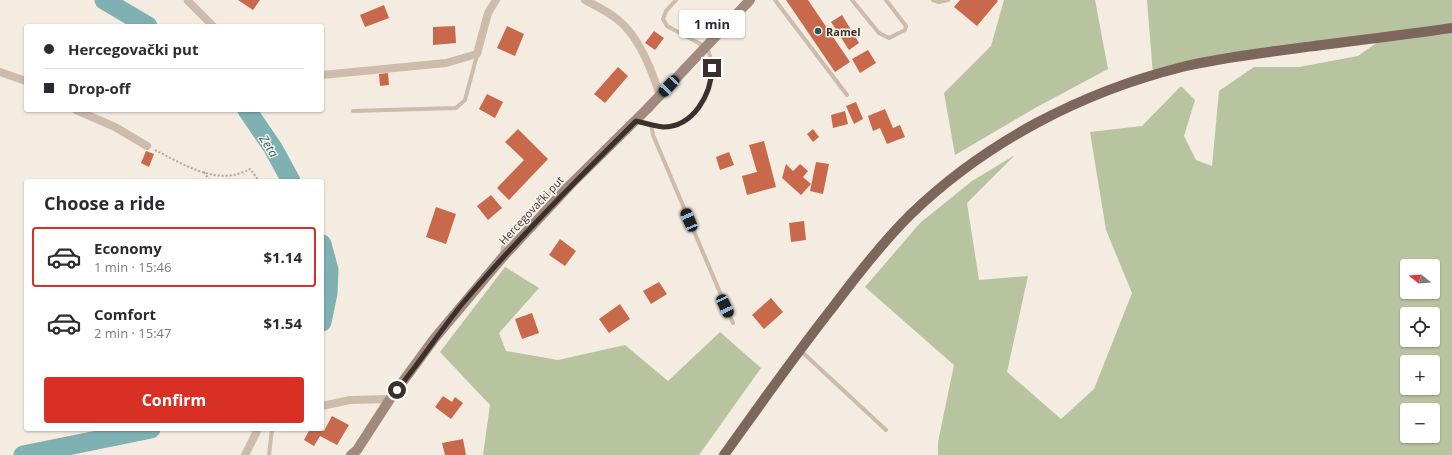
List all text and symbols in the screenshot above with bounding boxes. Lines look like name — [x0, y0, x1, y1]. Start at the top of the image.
callout: 1 min — [679, 10, 745, 38]
text: 1 min — [694, 15, 730, 33]
place label: Ramel — [826, 24, 861, 39]
marker: Ramel — [813, 26, 823, 36]
text: Hercegovački put — [68, 39, 198, 59]
route end — [703, 59, 721, 77]
car — [656, 73, 682, 99]
text: Drop-off — [68, 78, 130, 98]
water label: Zeta — [255, 131, 282, 160]
street label: Hercegovački put — [495, 172, 567, 247]
text: Choose a ride — [44, 191, 165, 215]
car — [679, 207, 699, 233]
text: Economy — [94, 238, 162, 258]
icon: car — [46, 239, 82, 275]
text: $1.14 — [263, 247, 302, 267]
text: 1 min · 15:46 — [94, 258, 171, 276]
north arrow — [1400, 259, 1440, 299]
map controls — [1400, 259, 1440, 443]
car — [714, 293, 736, 319]
text: Comfort — [94, 304, 156, 324]
icon: car — [46, 305, 82, 341]
button: locate — [1400, 307, 1440, 347]
text: $1.54 — [263, 313, 302, 333]
text: 2 min · 15:47 — [94, 324, 171, 342]
button: + — [1400, 355, 1440, 395]
button: Confirm — [44, 377, 304, 423]
route start — [388, 381, 406, 399]
button: − — [1400, 403, 1440, 443]

